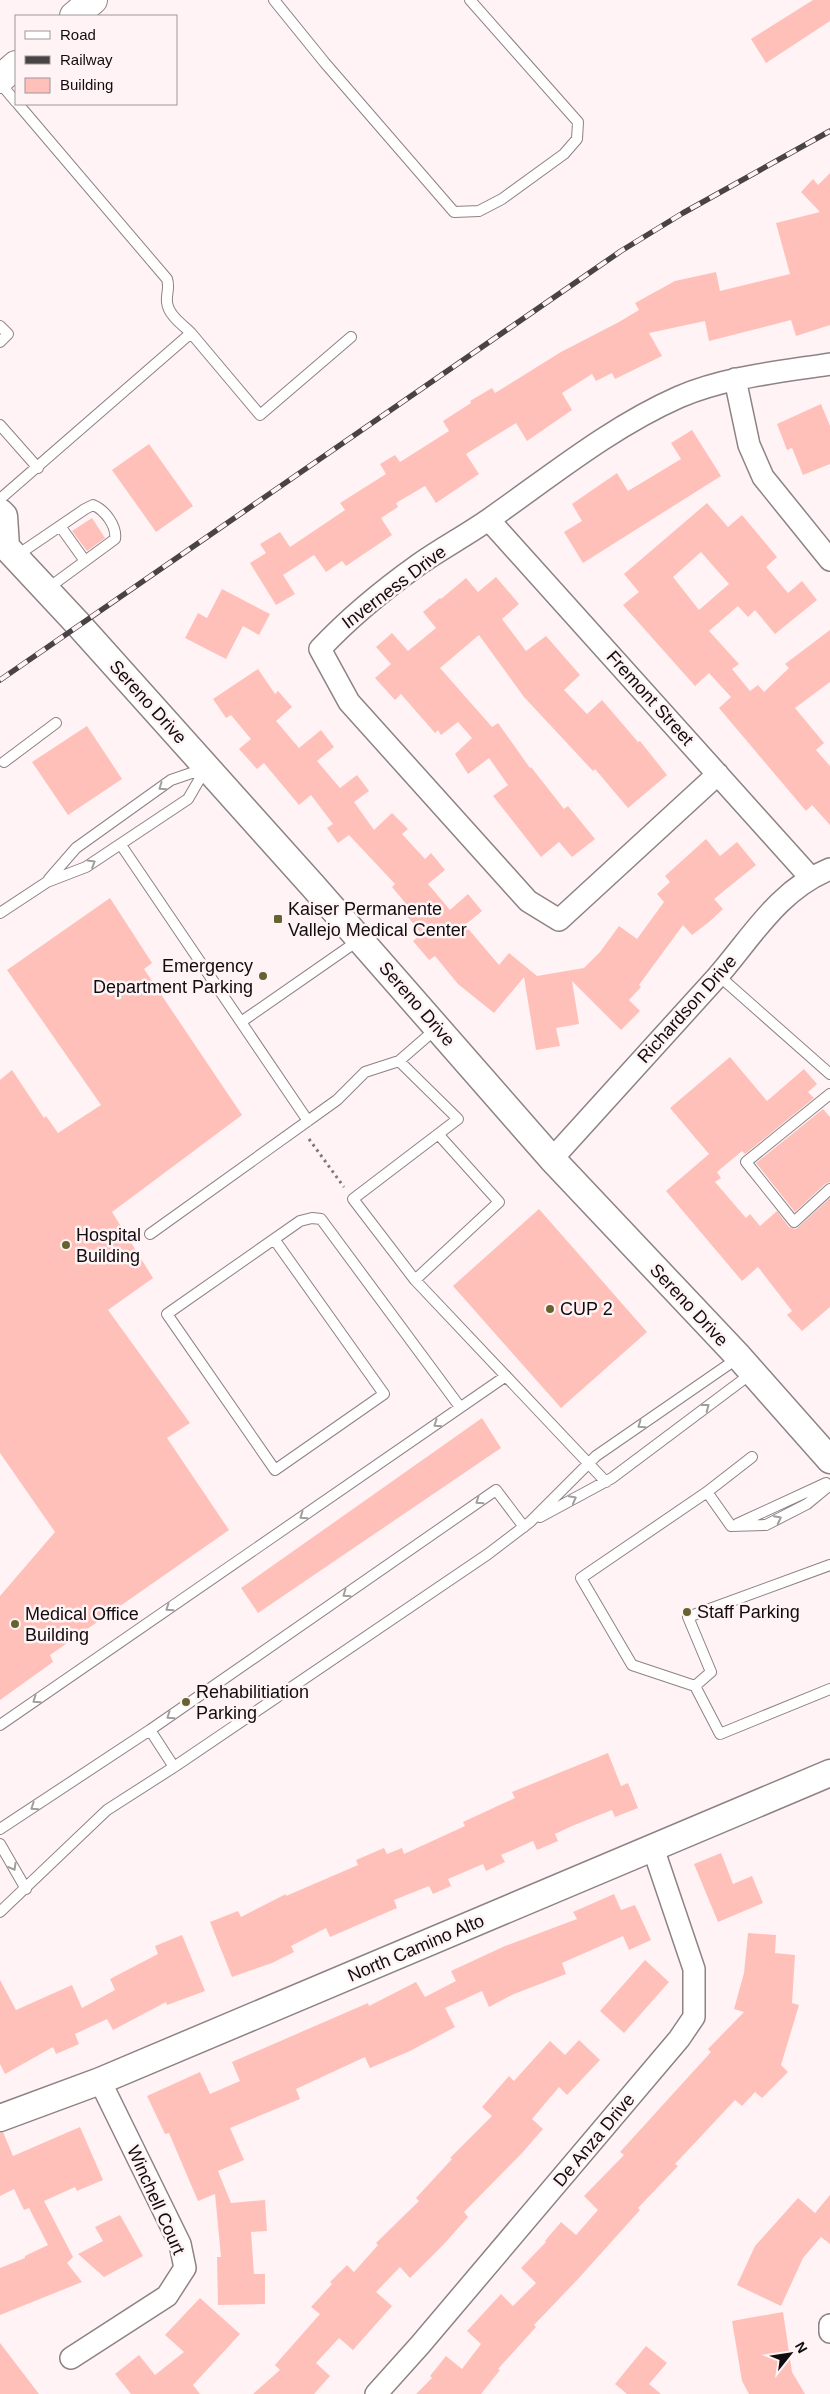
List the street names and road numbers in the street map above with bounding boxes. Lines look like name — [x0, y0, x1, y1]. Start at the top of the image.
street label: Inverness Drive — [338, 541, 450, 633]
street label: Fremont Street — [602, 647, 698, 749]
street label: Sereno Drive — [105, 656, 191, 748]
street label: Richardson Drive — [633, 951, 741, 1067]
street label: Sereno Drive — [375, 958, 459, 1050]
street label: Sereno Drive — [646, 1260, 732, 1350]
street label: North Camino Alto — [345, 1910, 487, 1986]
street label: De Anza Drive — [549, 2090, 639, 2190]
street label: Winchell Court — [123, 2142, 189, 2258]

